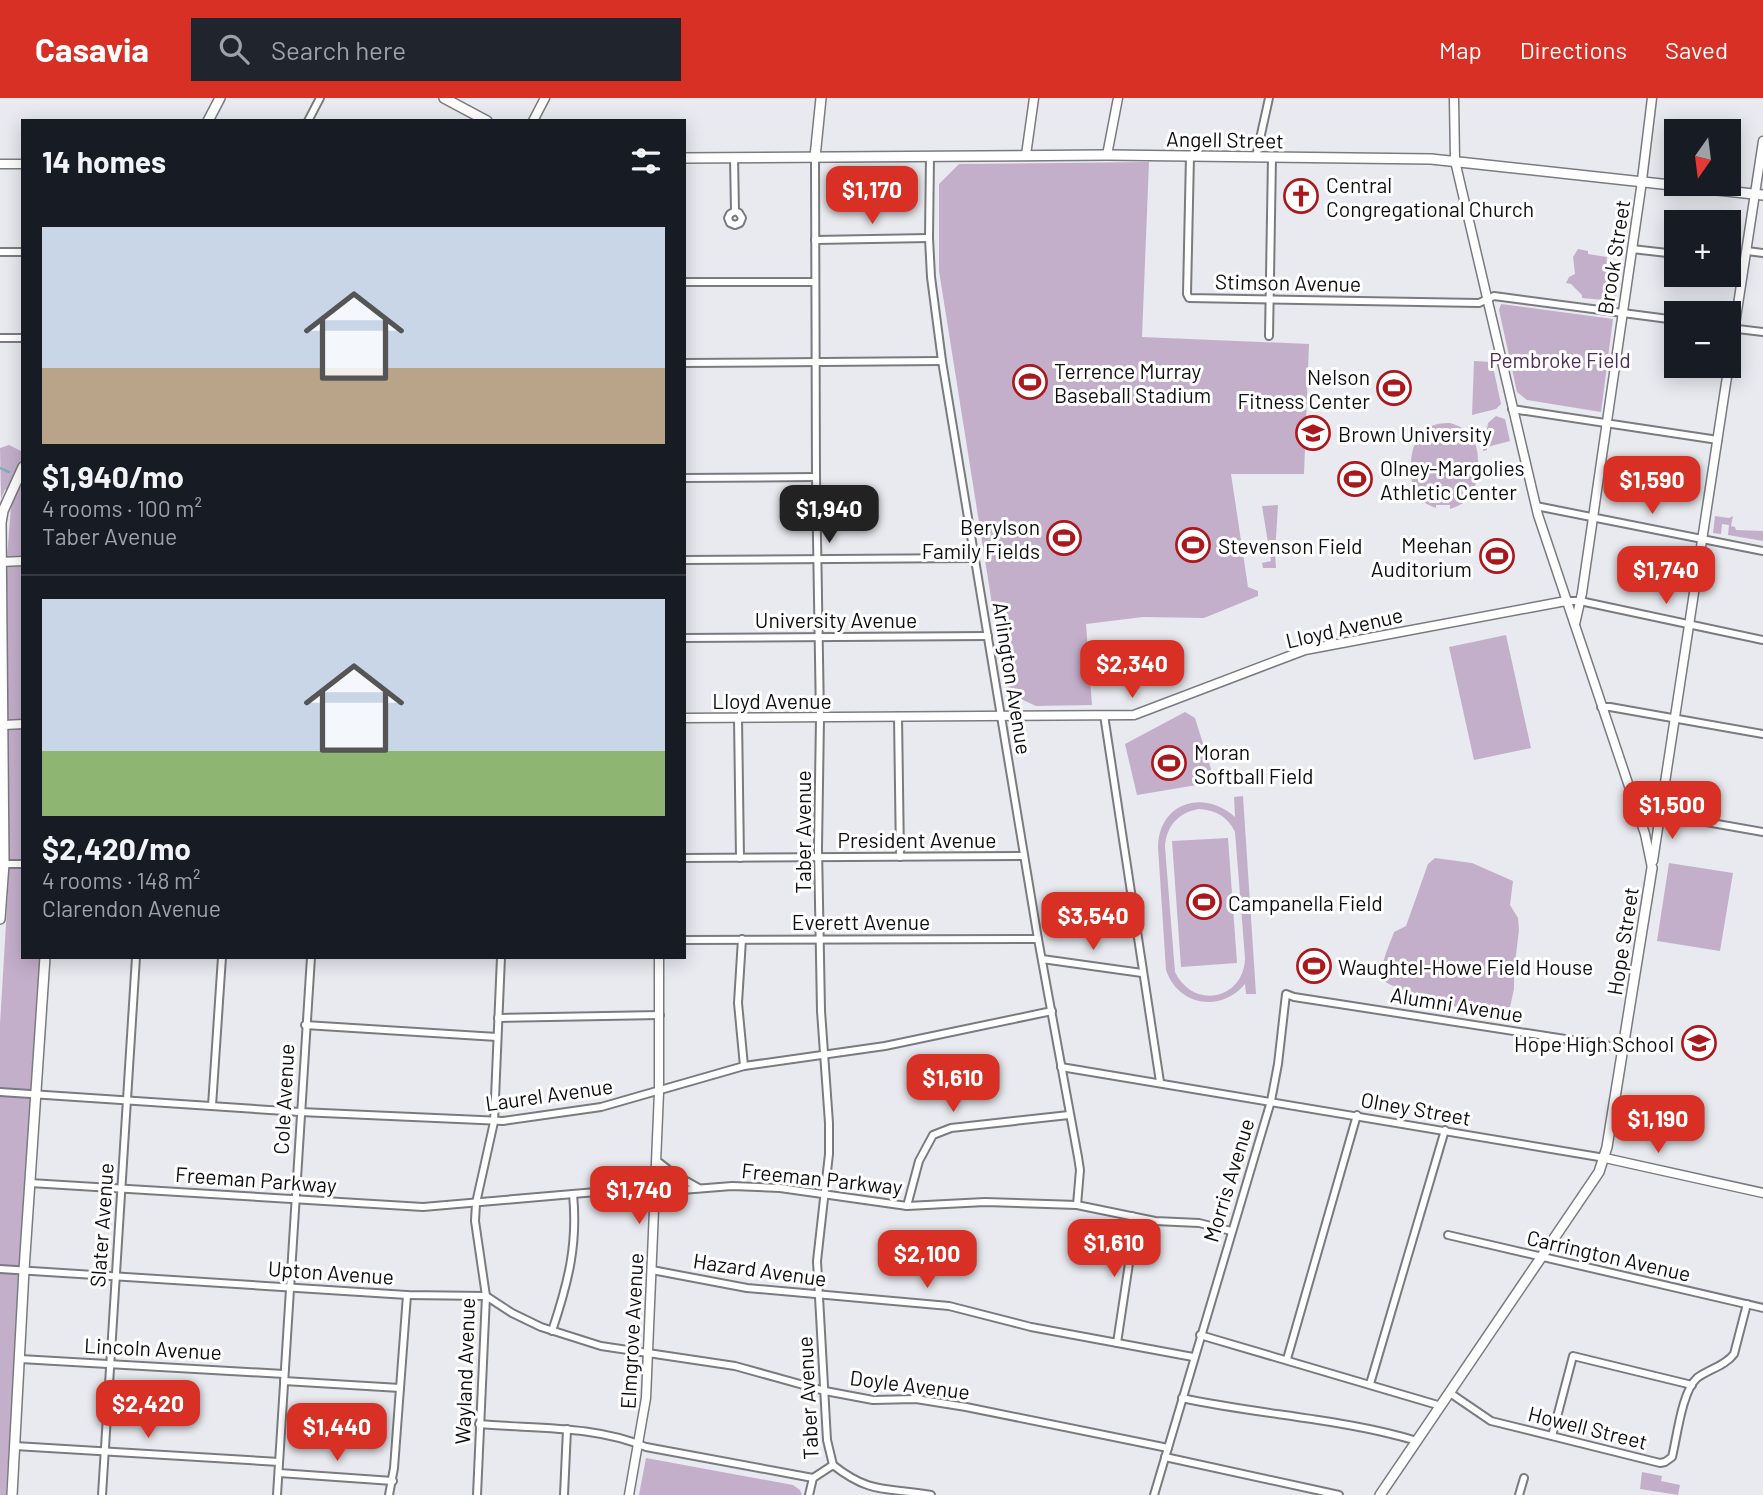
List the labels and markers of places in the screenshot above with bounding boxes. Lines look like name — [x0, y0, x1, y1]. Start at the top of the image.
pin: $1,170 — [815, 166, 929, 226]
place label: Central Congregational Church — [1326, 172, 1534, 221]
church icon: Central Congregational Church — [1282, 177, 1320, 215]
place label: Terrence Murray Baseball Stadium — [1054, 358, 1211, 407]
sports icon: Terrence Murray Baseball Stadium — [1011, 363, 1049, 401]
place label: Nelson Fitness Center — [1237, 364, 1370, 413]
sports icon: Nelson Fitness Center — [1375, 369, 1413, 407]
school or university icon: Brown University — [1294, 414, 1332, 452]
place label: Brown University — [1338, 421, 1492, 446]
place label: Olney-Margolies Athletic Center — [1380, 455, 1525, 504]
pin: $1,590 — [1595, 456, 1709, 516]
sports icon: Olney-Margolies Athletic Center — [1336, 460, 1374, 498]
pin: $1,940 — [772, 486, 886, 545]
place label: Berylson Family Fields — [922, 514, 1040, 563]
sports icon: Berylson Family Fields — [1045, 519, 1083, 557]
sports icon: Stevenson Field — [1174, 526, 1212, 564]
place label: Meehan Auditorium — [1371, 532, 1472, 581]
place label: Stevenson Field — [1218, 533, 1362, 558]
sports icon: Meehan Auditorium — [1478, 537, 1516, 575]
pin: $1,740 — [1609, 546, 1723, 606]
pin: $2,340 — [1075, 640, 1189, 700]
place label: Moran Softball Field — [1194, 739, 1314, 788]
sports icon: Moran Softball Field — [1150, 744, 1188, 782]
pin: $1,500 — [1615, 782, 1729, 841]
sports icon: Campanella Field — [1185, 883, 1223, 921]
place label: Campanella Field — [1228, 890, 1383, 915]
pin: $3,540 — [1036, 892, 1150, 952]
sports icon: Waughtel-Howe Field House — [1295, 947, 1333, 985]
place label: Waughtel-Howe Field House — [1338, 954, 1593, 979]
school or university icon: Hope High School — [1680, 1024, 1718, 1062]
place label: Hope High School — [1514, 1031, 1674, 1056]
pin: $1,610 — [896, 1054, 1010, 1114]
pin: $1,190 — [1601, 1096, 1715, 1155]
pin: $1,740 — [582, 1166, 696, 1226]
pin: $1,610 — [1057, 1220, 1171, 1279]
pin: $2,100 — [870, 1230, 984, 1290]
pin: $2,420 — [91, 1380, 205, 1440]
pin: $1,440 — [280, 1404, 394, 1463]

